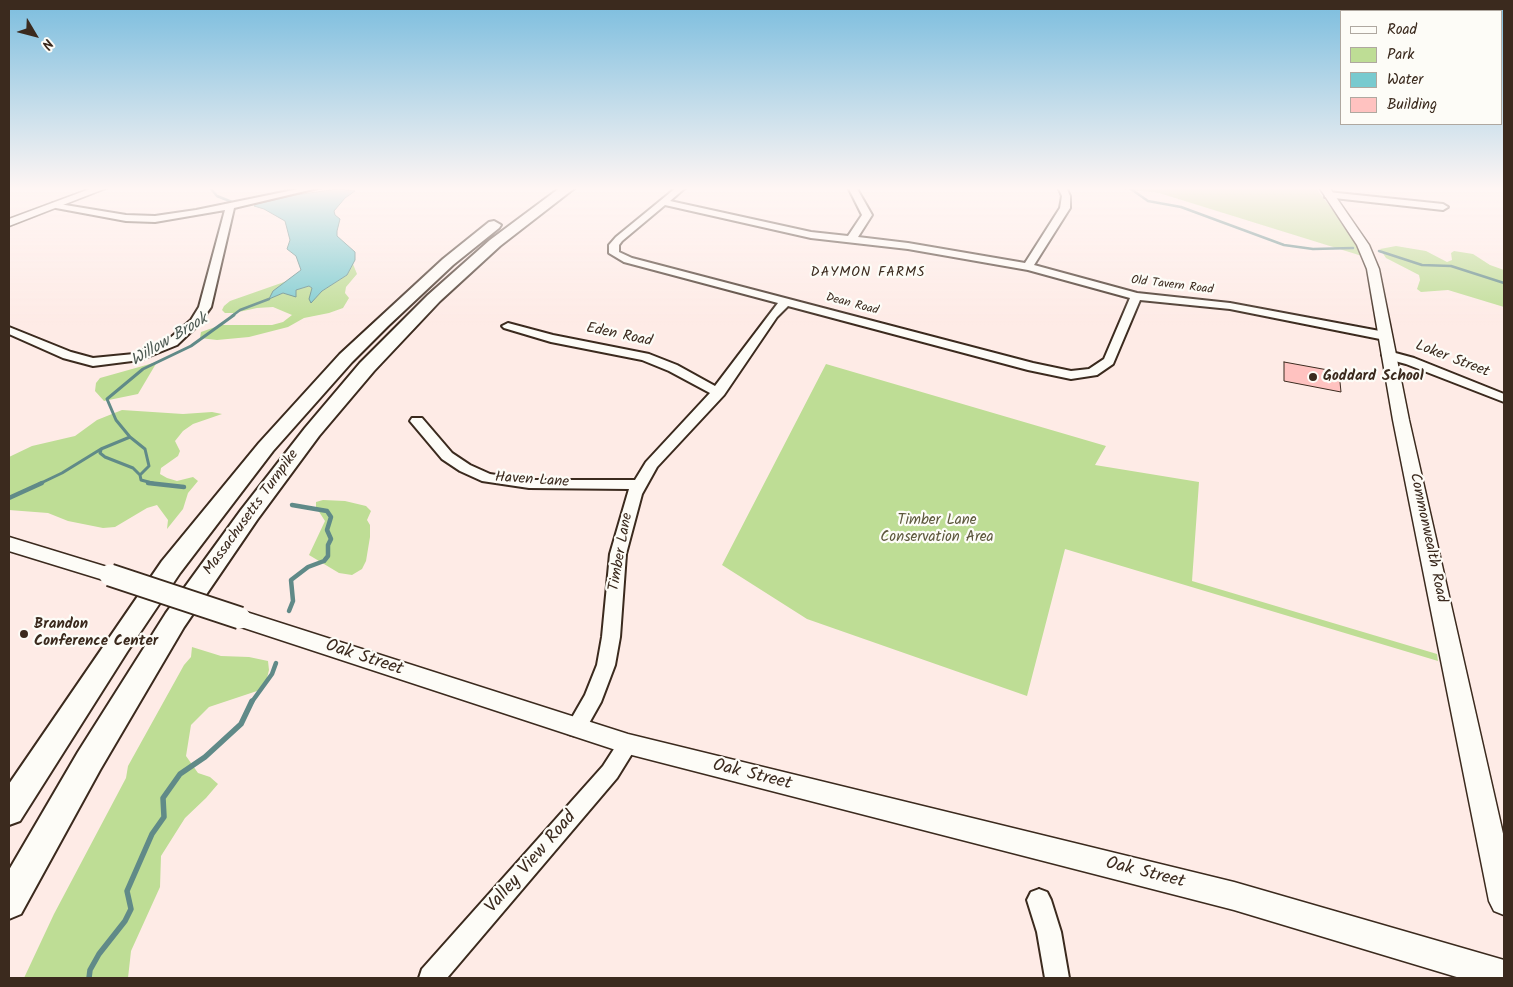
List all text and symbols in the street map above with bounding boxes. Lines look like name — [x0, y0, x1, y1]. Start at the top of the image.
north arrow — [10, 10, 60, 60]
legend — [1340, 10, 1503, 125]
text: Road — [1387, 18, 1417, 42]
text: N — [36, 34, 58, 54]
text: Park — [1387, 43, 1414, 67]
text: Water — [1387, 68, 1423, 92]
text: Building — [1387, 93, 1437, 117]
district label: DAYMON FARMS — [809, 266, 927, 282]
street label: Old Tavern Road — [1130, 274, 1214, 298]
street label: Dean Road — [824, 291, 880, 319]
water label: Willow Brook — [128, 311, 212, 371]
street label: Eden Road — [584, 320, 654, 352]
street label: Loker Street — [1412, 338, 1492, 382]
place label: Goddard School — [1323, 368, 1424, 386]
marker: Goddard School — [1307, 371, 1319, 383]
street label: Massachusetts Turnpike — [200, 447, 304, 579]
street label: Haven Lane — [494, 469, 570, 493]
street label: Commonwealth Road — [1404, 472, 1450, 604]
street label: Timber Lane — [606, 511, 638, 593]
park label: Timber Lane Conservation Area — [880, 512, 994, 547]
place label: Brandon Conference Center — [34, 616, 158, 651]
marker: Brandon Conference Center — [18, 628, 30, 640]
street label: Oak Street — [322, 636, 406, 682]
street label: Oak Street — [710, 756, 794, 796]
street label: Valley View Road — [482, 808, 582, 918]
street label: Oak Street — [1103, 854, 1187, 894]

